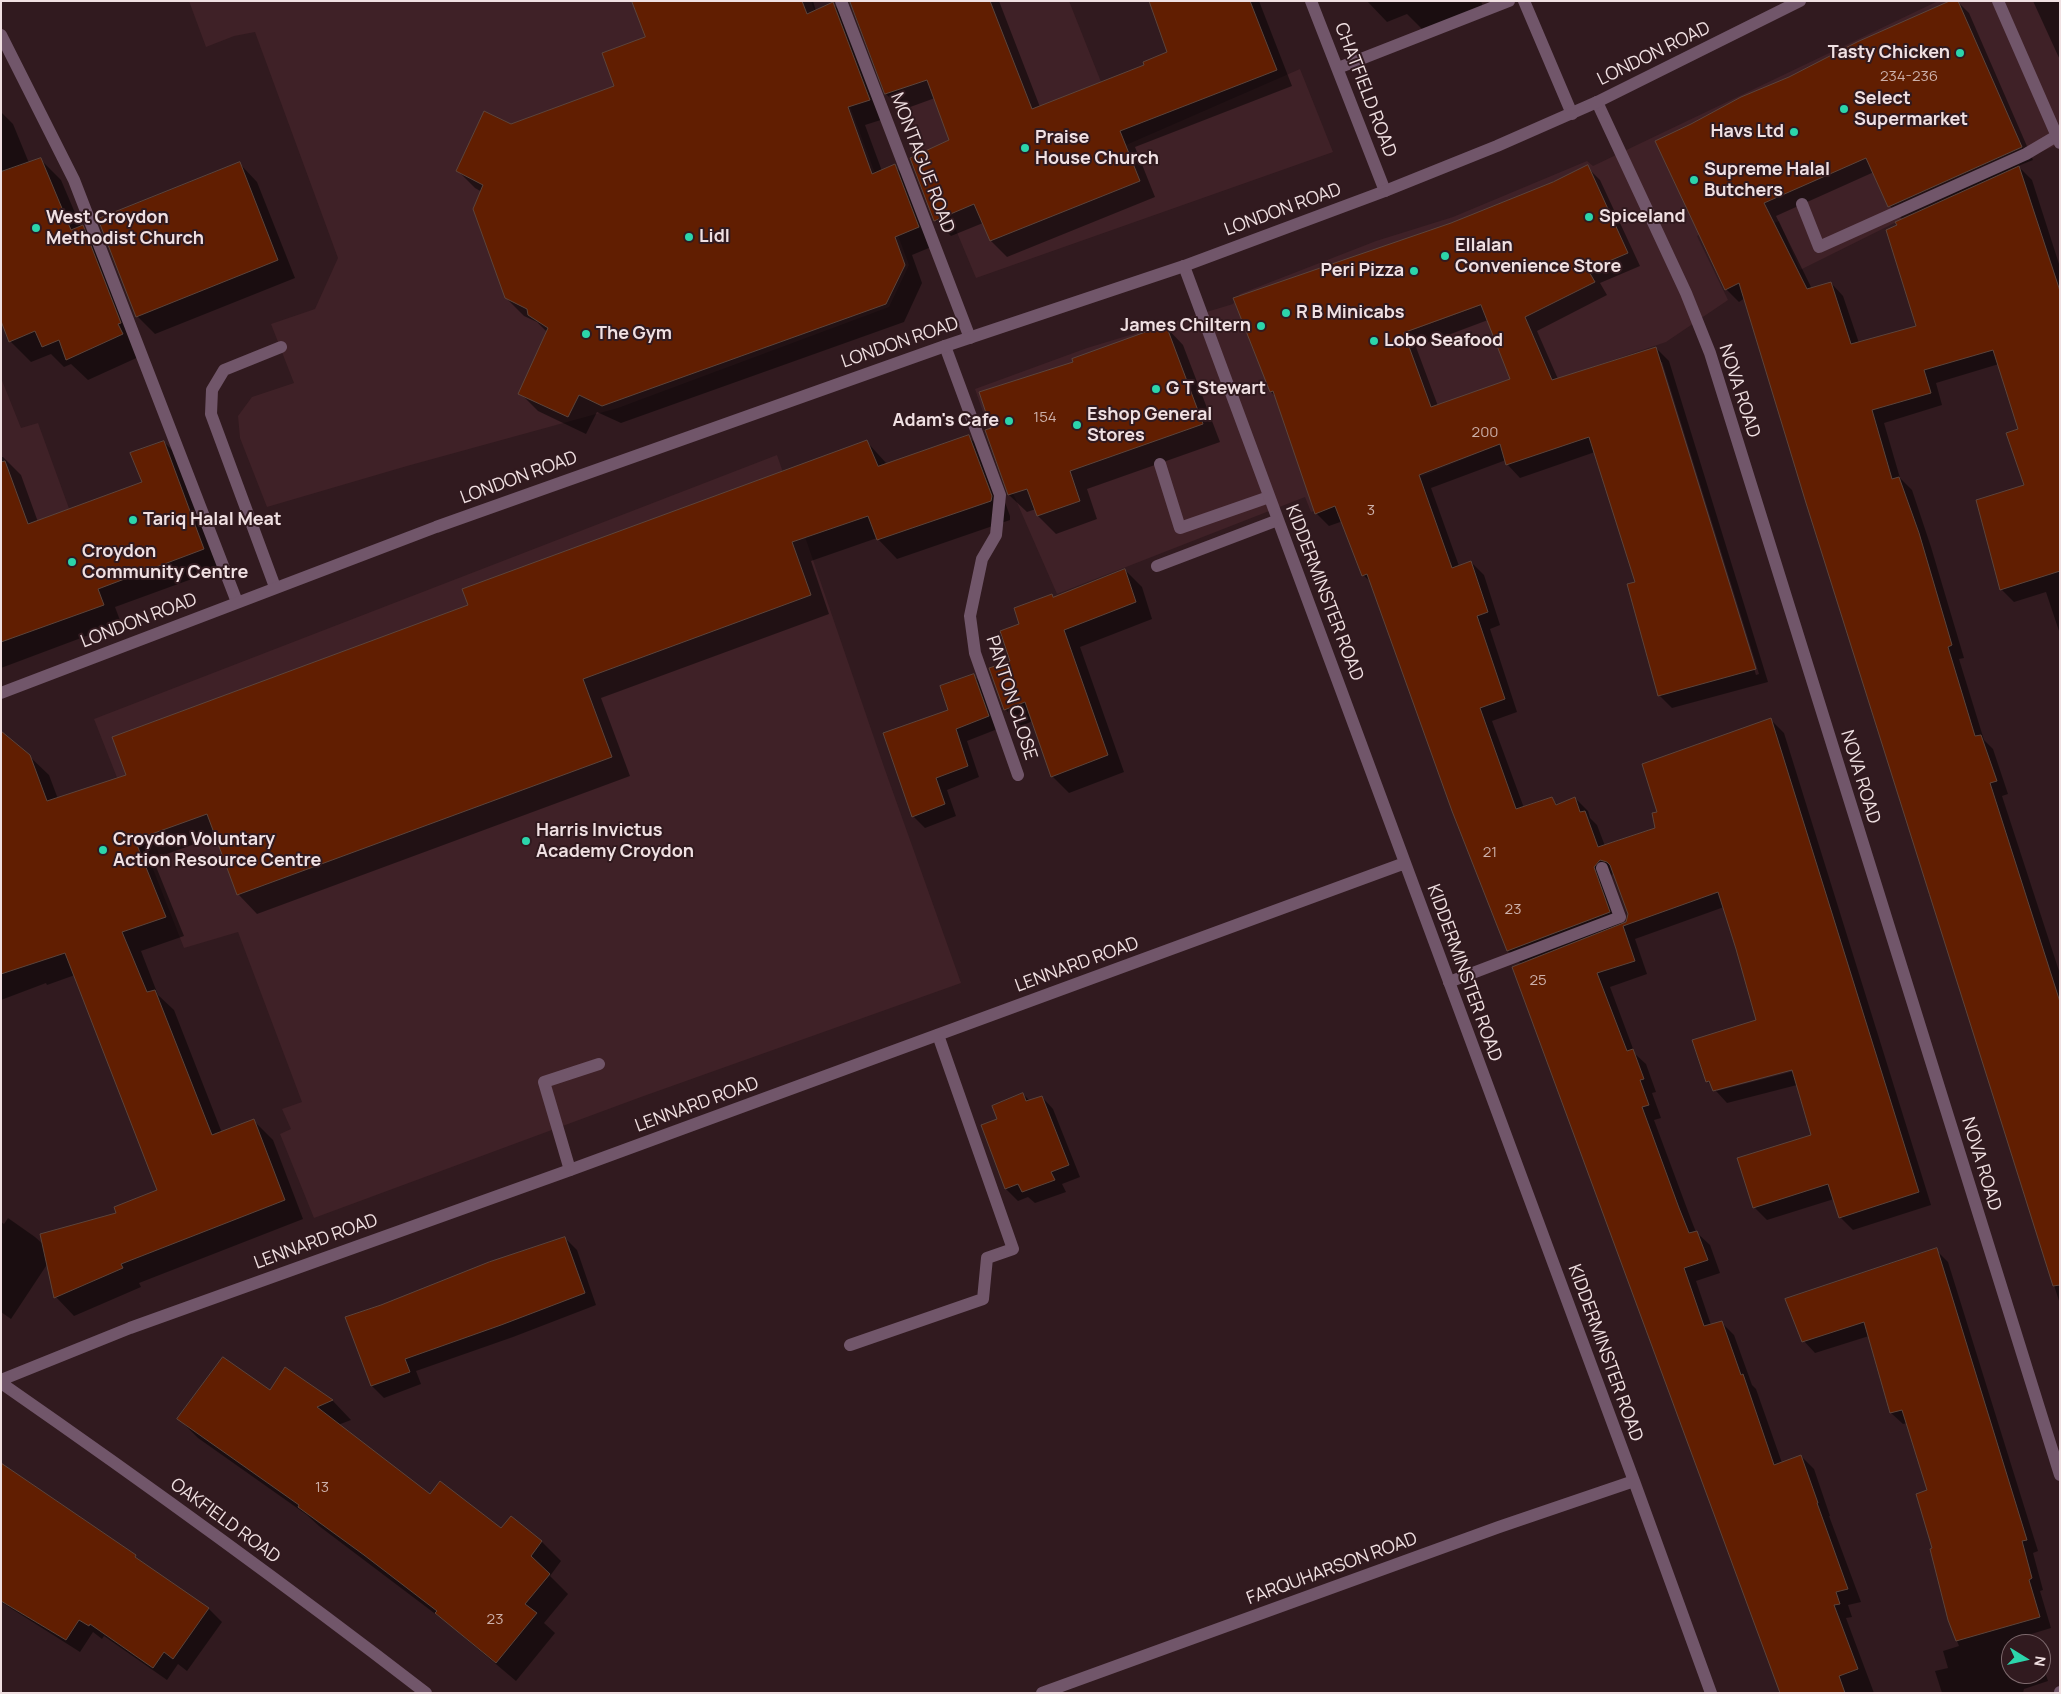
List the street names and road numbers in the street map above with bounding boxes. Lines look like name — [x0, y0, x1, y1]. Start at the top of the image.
street label: LONDON ROAD — [1594, 17, 1714, 91]
street label: CHATFIELD ROAD — [1329, 20, 1401, 160]
street label: MONTAGUE ROAD — [885, 90, 959, 236]
street label: LONDON ROAD — [1222, 179, 1344, 241]
street label: LONDON ROAD — [838, 313, 962, 373]
street label: NOVA ROAD — [1714, 342, 1764, 440]
street label: LONDON ROAD — [458, 447, 580, 509]
street label: KIDDERMINSTER ROAD — [1280, 502, 1368, 684]
street label: LONDON ROAD — [78, 589, 200, 653]
street label: PANTON CLOSE — [981, 633, 1041, 763]
street label: NOVA ROAD — [1836, 728, 1884, 826]
street label: KIDDERMINSTER ROAD — [1422, 882, 1506, 1064]
street label: LENNARD ROAD — [1012, 933, 1142, 997]
street label: LENNARD ROAD — [632, 1073, 762, 1137]
street label: NOVA ROAD — [1957, 1115, 2005, 1213]
street label: LENNARD ROAD — [251, 1210, 381, 1274]
street label: KIDDERMINSTER ROAD — [1563, 1262, 1647, 1444]
street label: OAKFIELD ROAD — [166, 1474, 284, 1568]
street label: FARQUHARSON ROAD — [1244, 1528, 1420, 1610]

